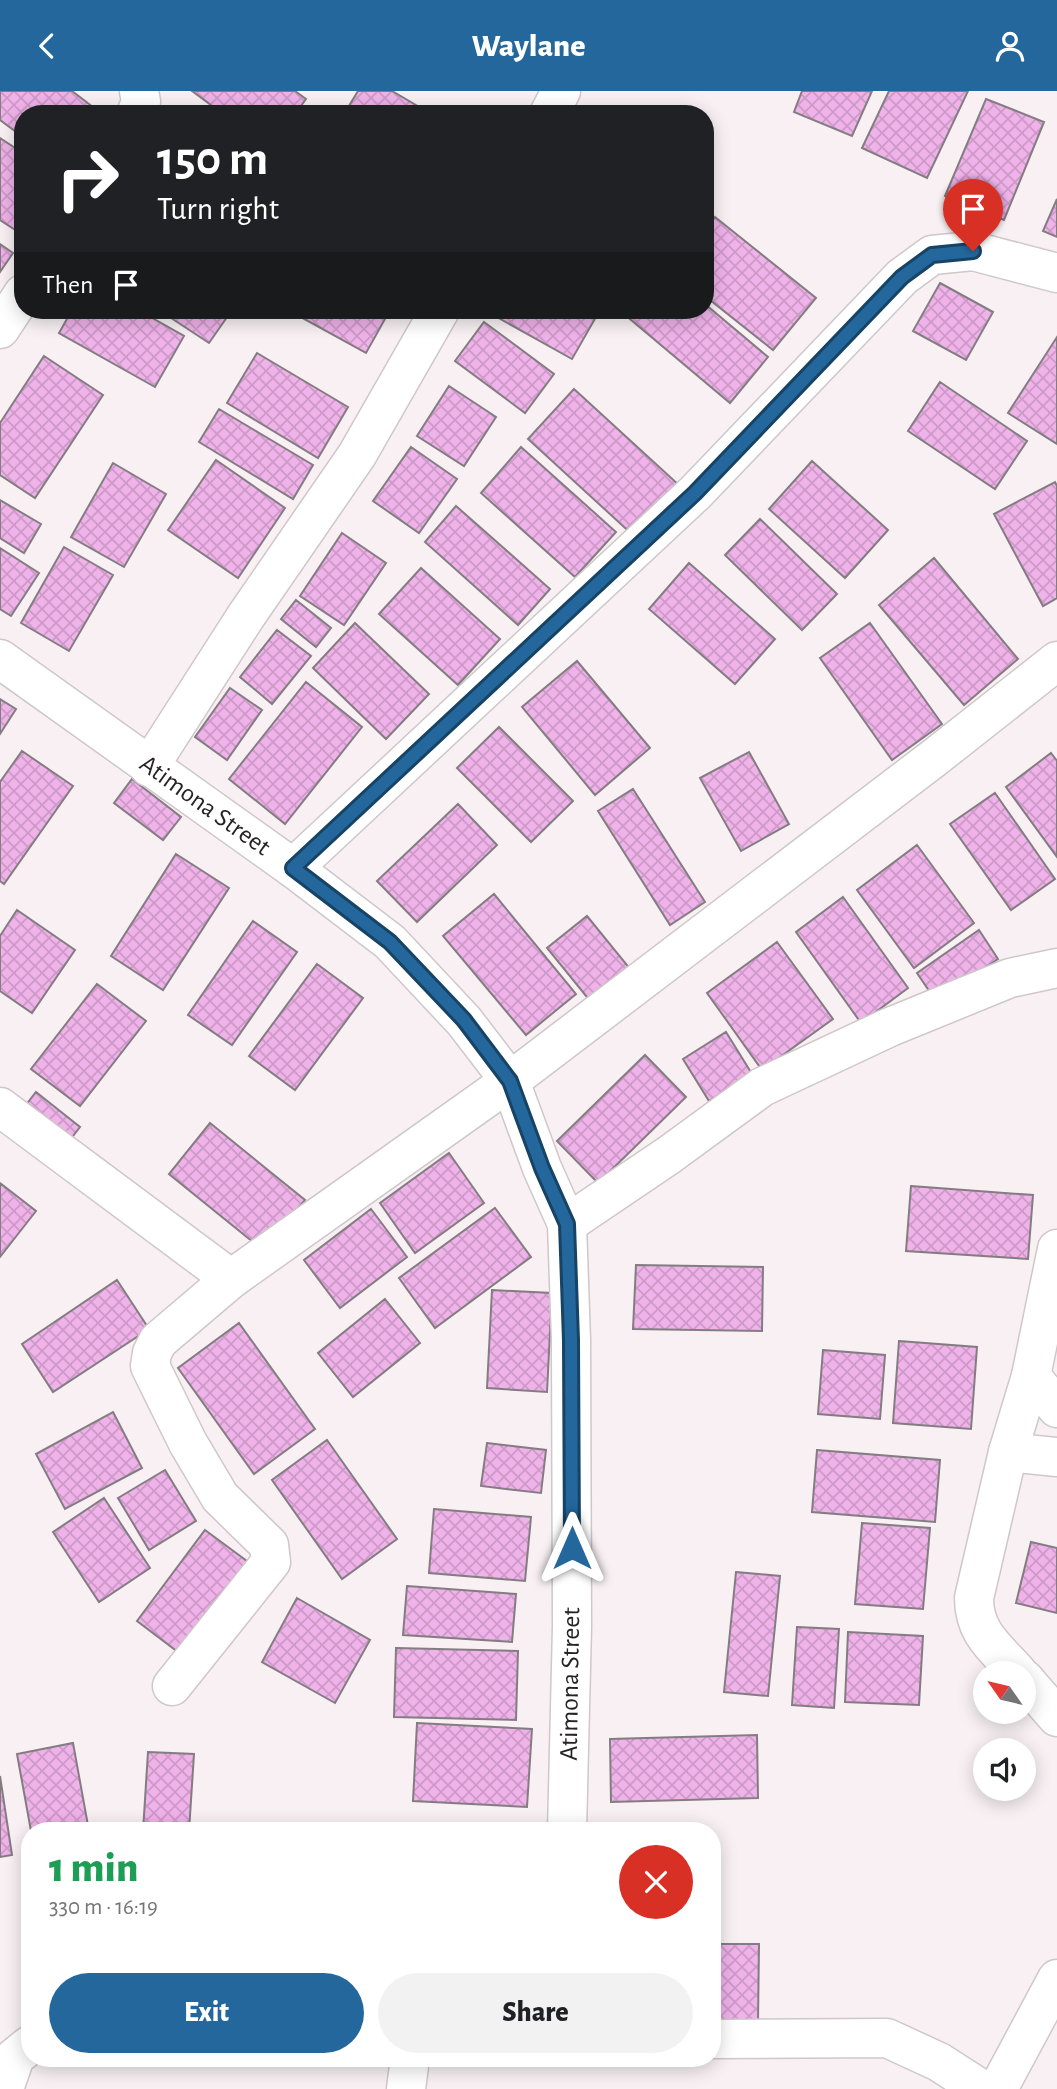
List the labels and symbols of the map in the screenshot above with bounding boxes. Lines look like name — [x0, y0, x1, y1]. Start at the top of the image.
pin — [943, 179, 1003, 251]
street label: Atimona Street — [135, 750, 275, 860]
position arrow — [535, 1511, 609, 1585]
street label: Atimona Street — [556, 1607, 584, 1761]
north arrow — [973, 1661, 1036, 1724]

